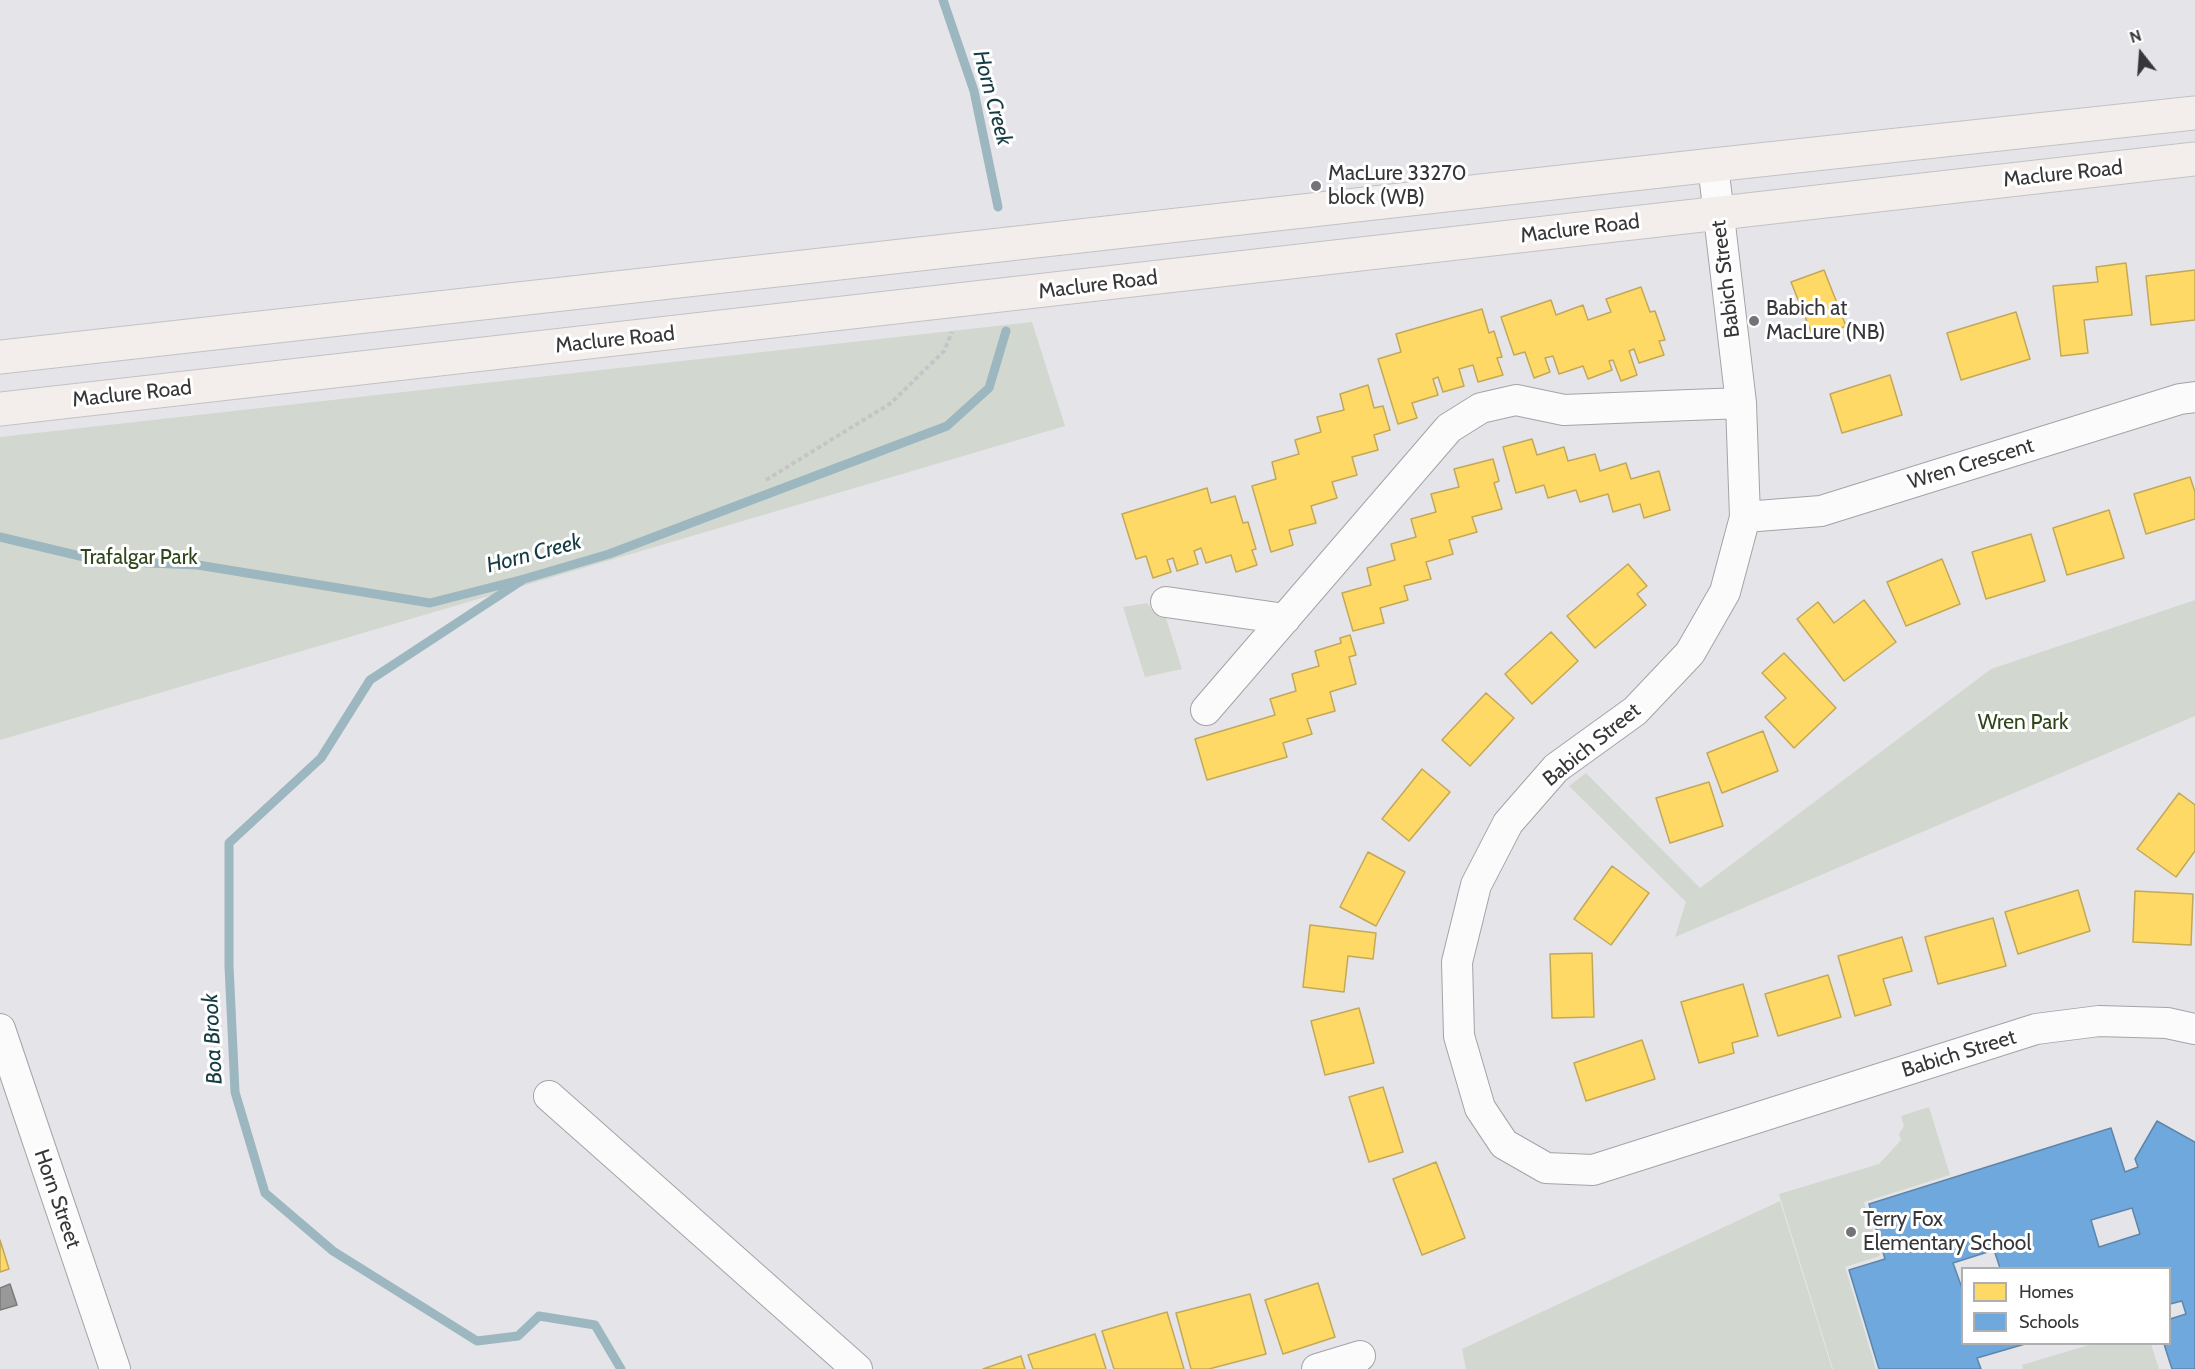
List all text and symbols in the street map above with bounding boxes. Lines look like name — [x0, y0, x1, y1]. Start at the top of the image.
north arrow — [2111, 24, 2171, 84]
text: N — [2127, 26, 2144, 47]
water label: Horn Creek — [967, 48, 1017, 148]
street label: Maclure Road — [2002, 155, 2124, 193]
place label: MacLure 33270 block (WB) — [1328, 161, 1466, 211]
marker: MacLure 33270 block (WB) — [1309, 179, 1323, 193]
street label: Maclure Road — [1519, 209, 1641, 249]
street label: Babich Street — [1706, 219, 1746, 339]
street label: Maclure Road — [1037, 265, 1159, 305]
place label: Babich at MacLure (NB) — [1766, 296, 1885, 346]
marker: Babich at MacLure (NB) — [1747, 314, 1761, 328]
street label: Maclure Road — [554, 321, 676, 359]
street label: Maclure Road — [71, 375, 193, 413]
street label: Wren Crescent — [1905, 433, 2037, 495]
water label: Horn Creek — [484, 529, 584, 579]
park label: Trafalgar Park — [80, 545, 198, 571]
street label: Babich Street — [1538, 698, 1646, 792]
park label: Wren Park — [1978, 710, 2068, 736]
water label: Boa Brook — [197, 993, 229, 1085]
street label: Babich Street — [1899, 1025, 2019, 1083]
street label: Horn Street — [28, 1146, 86, 1252]
place label: Terry Fox Elementary School — [1863, 1207, 2031, 1257]
marker: Terry Fox Elementary School — [1844, 1225, 1858, 1239]
legend — [1961, 1267, 2171, 1345]
text: Homes — [2019, 1281, 2074, 1303]
text: Schools — [2019, 1311, 2079, 1333]

